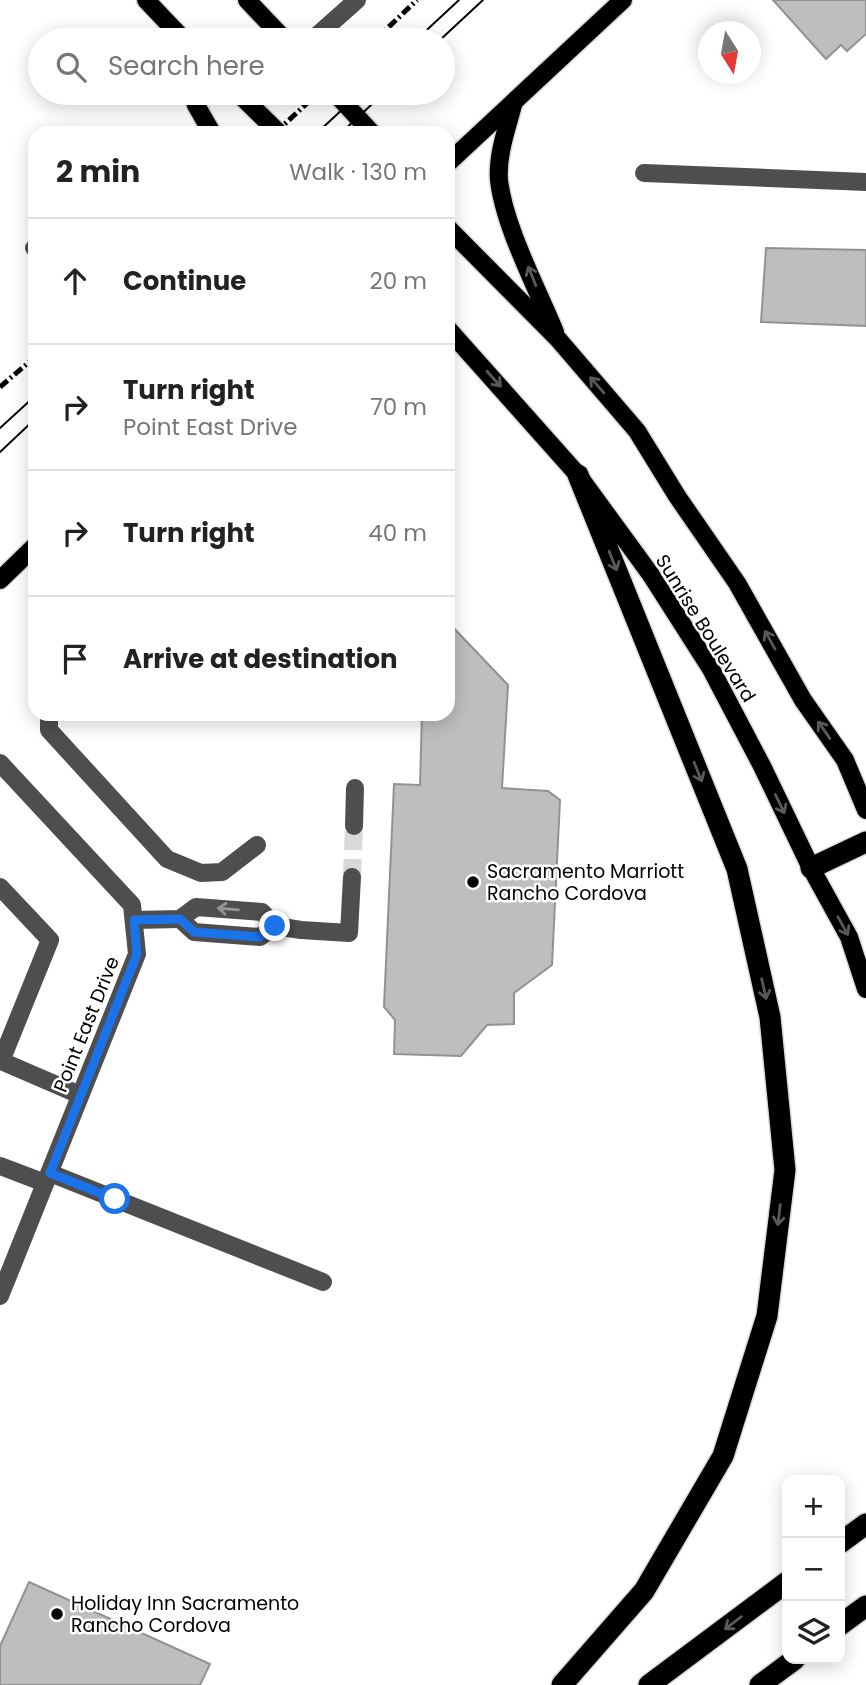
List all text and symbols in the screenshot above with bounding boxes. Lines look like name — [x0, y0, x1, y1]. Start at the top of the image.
north arrow — [698, 21, 761, 84]
search box — [28, 28, 455, 105]
icon: search — [52, 48, 90, 86]
text: Search here — [108, 48, 265, 84]
text: 2 min — [56, 150, 140, 193]
text: Walk · 130 m — [289, 156, 427, 188]
icon: ahead — [56, 262, 94, 300]
text: Continue — [123, 263, 246, 299]
text: 20 m — [369, 265, 427, 297]
one-way arrow — [524, 265, 537, 287]
one-way arrow — [486, 370, 502, 388]
text: Turn right — [123, 372, 255, 408]
one-way arrow — [589, 376, 605, 394]
icon: right — [56, 388, 94, 426]
text: 70 m — [370, 391, 427, 423]
text: Point East Drive — [123, 411, 297, 443]
icon: right — [56, 514, 94, 552]
text: Turn right — [123, 515, 255, 551]
text: 40 m — [368, 517, 427, 549]
one-way arrow — [607, 549, 620, 571]
street label: Sunrise Boulevard — [649, 549, 762, 707]
one-way arrow — [763, 631, 777, 651]
icon: arrive — [56, 640, 94, 678]
text: Arrive at destination — [123, 641, 398, 677]
one-way arrow — [817, 721, 831, 740]
one-way arrow — [692, 760, 705, 782]
one-way arrow — [774, 793, 787, 814]
place label: Sacramento Marriott Rancho Cordova — [487, 858, 684, 907]
marker: Sacramento Marriott Rancho Cordova — [465, 874, 481, 890]
one-way arrow — [218, 902, 240, 915]
route end — [259, 910, 290, 941]
one-way arrow — [837, 915, 850, 936]
street label: Point East Drive — [47, 952, 126, 1096]
one-way arrow — [757, 977, 771, 1000]
route start — [99, 1183, 130, 1214]
one-way arrow — [773, 1203, 786, 1225]
map controls — [782, 1475, 845, 1664]
button: + — [782, 1475, 845, 1538]
button: − — [782, 1538, 845, 1601]
place label: Holiday Inn Sacramento Rancho Cordova — [71, 1590, 299, 1639]
button: layers — [782, 1601, 845, 1664]
marker: Holiday Inn Sacramento Rancho Cordova — [49, 1606, 65, 1622]
one-way arrow — [723, 1615, 742, 1630]

